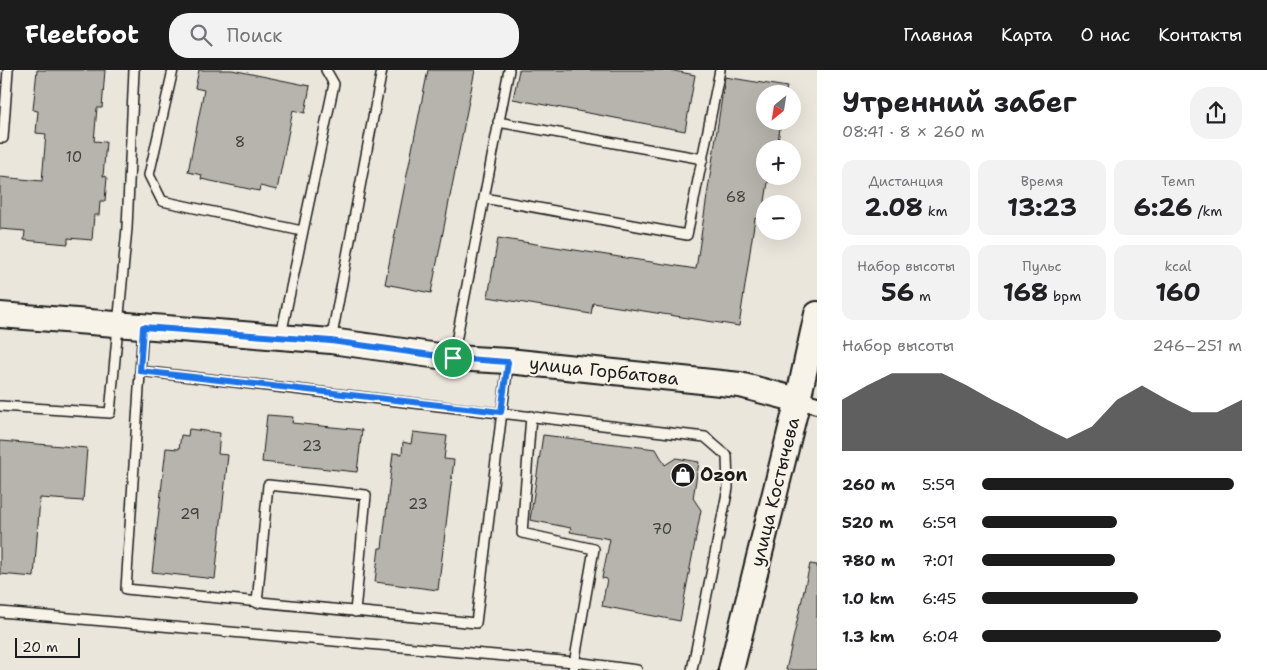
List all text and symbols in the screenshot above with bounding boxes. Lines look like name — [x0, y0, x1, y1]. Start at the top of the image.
search box — [169, 13, 519, 58]
text: Fleetfoot — [25, 19, 139, 51]
icon: search — [187, 21, 215, 49]
text: Поиск — [227, 23, 282, 48]
text: Главная — [903, 23, 973, 47]
text: Карта — [1001, 23, 1053, 47]
text: О нас — [1081, 23, 1130, 47]
text: Контакты — [1158, 23, 1242, 47]
text: Утренний забег — [842, 83, 1077, 121]
north arrow — [756, 85, 801, 130]
map controls — [756, 85, 801, 240]
button: share — [1190, 87, 1242, 139]
text: 08:41 · 8 × 260 m — [842, 121, 985, 142]
house number: 8 — [235, 132, 245, 152]
button: + — [756, 140, 801, 185]
house number: 10 — [66, 147, 82, 167]
text: Дистанция — [868, 172, 944, 190]
text: Время — [1021, 172, 1063, 190]
text: Темп — [1161, 172, 1195, 190]
house number: 68 — [726, 187, 746, 207]
text: 2.08 — [864, 190, 923, 224]
text: 13:23 — [1007, 190, 1077, 224]
text: 6:26 — [1134, 190, 1193, 224]
button: − — [756, 195, 801, 240]
text: km — [923, 202, 948, 220]
text: /km — [1193, 202, 1222, 220]
text: Набор высоты — [857, 257, 955, 275]
text: Пульс — [1022, 257, 1062, 275]
text: kcal — [1164, 257, 1192, 275]
text: 56 — [881, 275, 914, 309]
text: 168 — [1003, 275, 1048, 309]
text: 160 — [1155, 275, 1201, 309]
text: m — [914, 287, 931, 305]
text: bpm — [1048, 287, 1081, 305]
text: Набор высоты — [842, 335, 954, 356]
text: 246–251 m — [1153, 335, 1242, 356]
pin — [432, 337, 474, 379]
icon: arrive — [439, 344, 467, 372]
street label: улица Горбатова — [528, 351, 680, 391]
street label: улица Костычева — [745, 415, 805, 569]
house number: 23 — [302, 436, 322, 456]
shop icon: Ozon — [670, 462, 696, 488]
place label: Ozon — [700, 463, 747, 487]
text: 260 m — [842, 474, 895, 495]
text: 5:59 — [922, 474, 956, 495]
house number: 23 — [408, 494, 428, 514]
house number: 29 — [180, 504, 200, 524]
text: 520 m — [842, 512, 894, 533]
text: 6:59 — [922, 512, 957, 533]
house number: 70 — [652, 519, 672, 539]
text: 780 m — [842, 550, 895, 571]
text: 7:01 — [922, 550, 954, 571]
text: 1.0 km — [842, 588, 894, 609]
text: 6:45 — [922, 588, 957, 609]
text: 1.3 km — [842, 626, 895, 647]
text: 6:04 — [922, 626, 958, 647]
scale bar — [15, 635, 80, 658]
text: 20 m — [22, 638, 58, 656]

